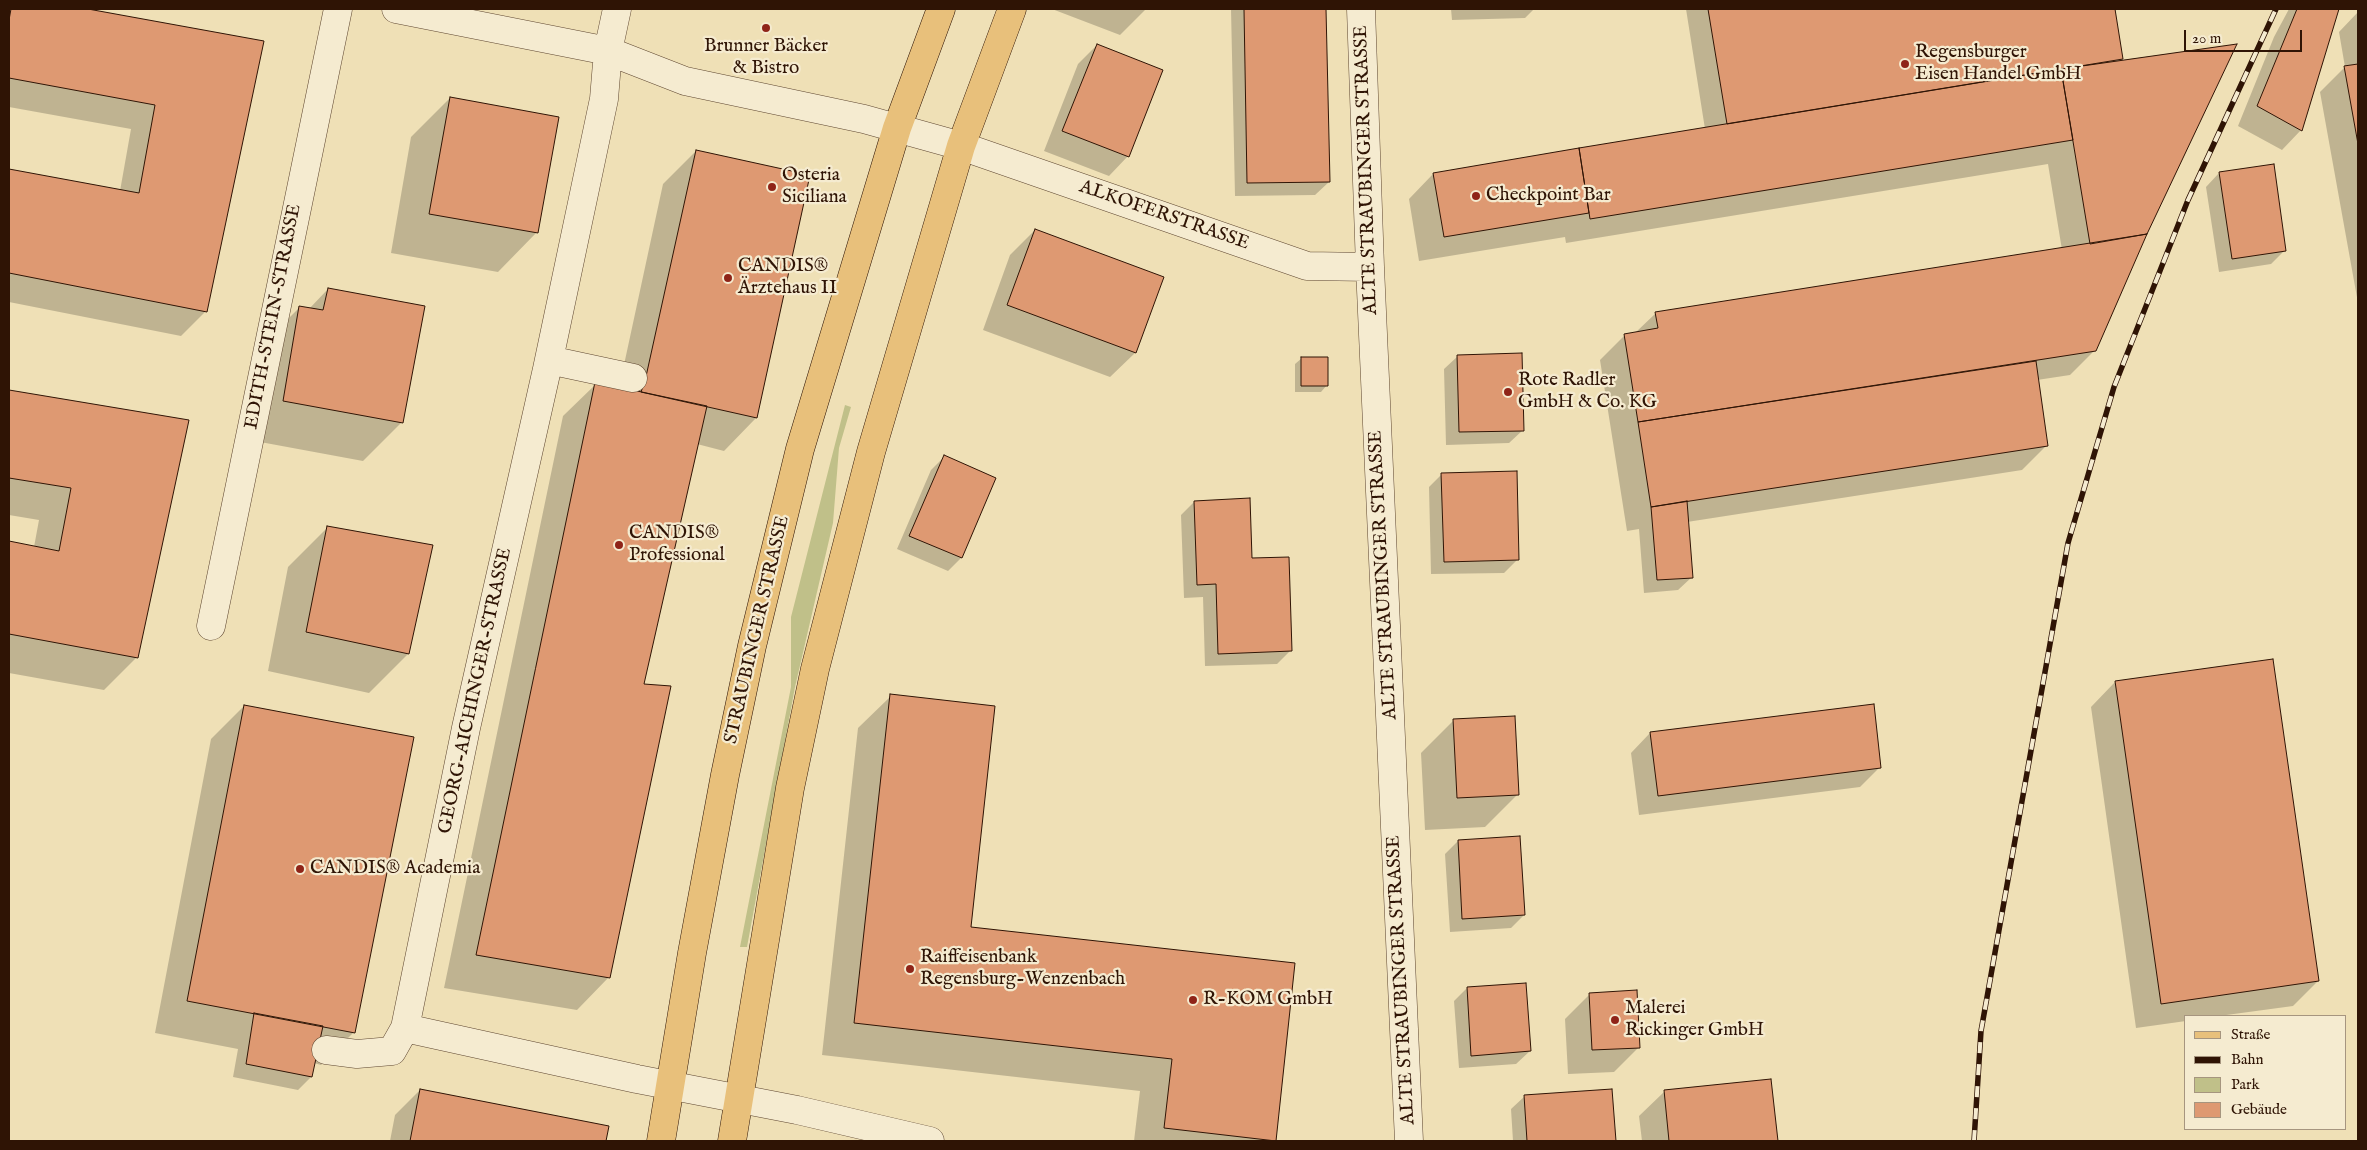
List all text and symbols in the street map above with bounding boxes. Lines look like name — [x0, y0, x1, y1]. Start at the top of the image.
scale bar — [2187, 20, 2304, 52]
marker: Brunner Bäcker & Bistro — [760, 22, 772, 34]
street label: ALTE STRAUBINGER STRASSE — [1351, 25, 1383, 315]
text: 20 m — [2192, 29, 2221, 48]
place label: Brunner Bäcker & Bistro — [704, 36, 828, 80]
place label: Regensburger Eisen Handel GmbH — [1915, 42, 2082, 86]
marker: Regensburger Eisen Handel GmbH — [1899, 58, 1911, 70]
place label: Osteria Siciliana — [782, 165, 847, 209]
street label: ALKOFERSTRASSE — [1076, 176, 1252, 256]
marker: Osteria Siciliana — [766, 181, 778, 193]
place label: Checkpoint Bar — [1486, 185, 1611, 207]
marker: Checkpoint Bar — [1470, 190, 1482, 202]
street label: EDITH-STEIN-STRASSE — [241, 202, 307, 432]
place label: CANDIS® Ärztehaus II — [738, 256, 837, 300]
marker: CANDIS® Ärztehaus II — [722, 272, 734, 284]
place label: Rote Radler GmbH & Co. KG — [1518, 370, 1657, 414]
marker: Rote Radler GmbH & Co. KG — [1502, 386, 1514, 398]
street label: ALTE STRAUBINGER STRASSE — [1365, 430, 1403, 720]
street label: STRAUBINGER STRASSE — [721, 514, 795, 746]
place label: CANDIS® Professional — [629, 523, 725, 567]
marker: CANDIS® Professional — [613, 539, 625, 551]
street label: GEORG-AICHINGER-STRASSE — [435, 546, 517, 836]
street label: ALTE STRAUBINGER STRASSE — [1383, 835, 1421, 1125]
place label: CANDIS® Academia — [310, 858, 480, 880]
marker: CANDIS® Academia — [294, 863, 306, 875]
place label: Raiffeisenbank Regensburg-Wenzenbach — [920, 947, 1125, 991]
marker: Raiffeisenbank Regensburg-Wenzenbach — [904, 963, 916, 975]
place label: R-KOM GmbH — [1203, 989, 1333, 1011]
marker: R-KOM GmbH — [1187, 994, 1199, 1006]
place label: Malerei Rickinger GmbH — [1625, 998, 1764, 1042]
marker: Malerei Rickinger GmbH — [1609, 1014, 1621, 1026]
legend — [2184, 1015, 2347, 1130]
text: Straße — [2231, 1025, 2270, 1044]
text: Bahn — [2231, 1050, 2263, 1069]
text: Park — [2231, 1075, 2260, 1094]
text: Gebäude — [2231, 1100, 2287, 1119]

